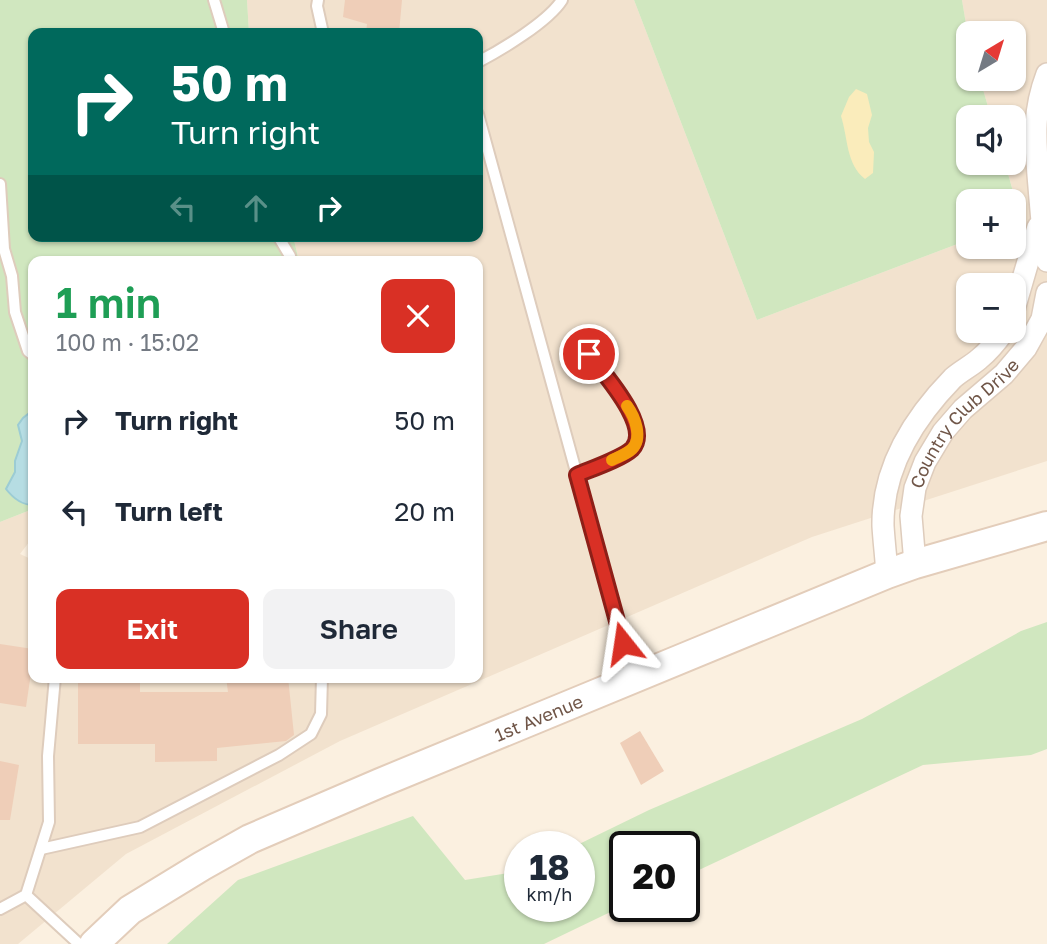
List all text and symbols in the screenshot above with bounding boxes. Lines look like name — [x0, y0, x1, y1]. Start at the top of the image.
north arrow — [956, 21, 1026, 91]
map controls — [956, 21, 1026, 343]
text: 50 m — [171, 53, 288, 112]
icon: right — [56, 56, 147, 147]
button: sound — [956, 105, 1026, 175]
text: Turn right — [171, 113, 320, 151]
icon: left — [164, 189, 202, 227]
icon: ahead — [237, 189, 275, 227]
icon: right — [310, 189, 348, 227]
button: + — [956, 189, 1026, 259]
button: − — [956, 273, 1026, 343]
text: 1 min — [56, 277, 161, 327]
button: close — [381, 279, 455, 353]
pin — [559, 324, 619, 384]
text: 100 m · 15:02 — [56, 328, 199, 356]
icon: arrive — [570, 335, 608, 373]
street label: Country Club Drive — [905, 354, 1023, 491]
icon: right — [56, 402, 94, 440]
text: Turn right — [115, 405, 238, 436]
text: 50 m — [394, 405, 455, 436]
icon: left — [56, 493, 94, 531]
text: Turn left — [115, 496, 223, 527]
text: 20 m — [394, 496, 455, 527]
button: Exit — [56, 589, 249, 669]
button: Share — [263, 589, 455, 669]
position arrow — [586, 606, 660, 680]
street label: 1st Avenue — [491, 690, 586, 746]
speed limit sign: 20 — [609, 831, 700, 922]
text: 18 — [529, 846, 570, 888]
text: km/h — [527, 883, 572, 905]

